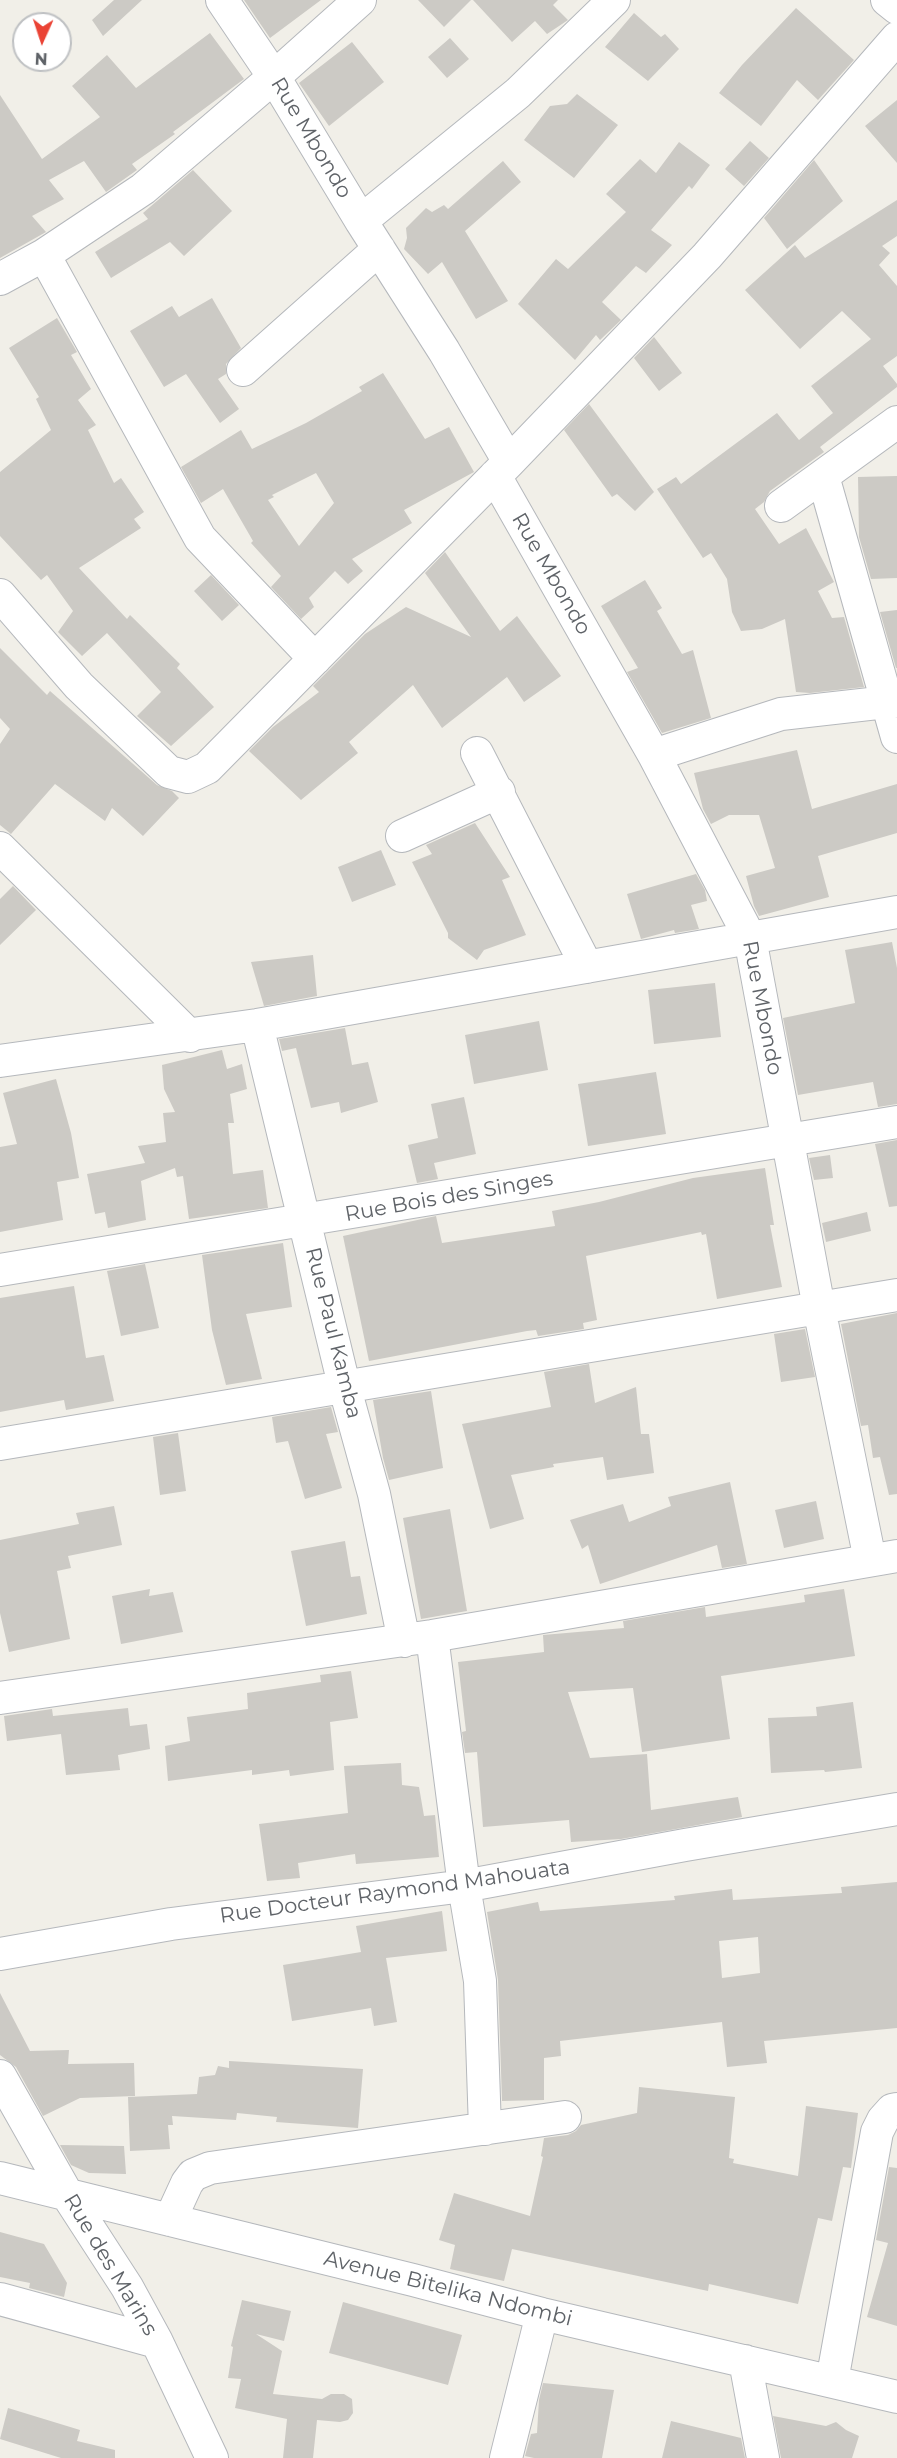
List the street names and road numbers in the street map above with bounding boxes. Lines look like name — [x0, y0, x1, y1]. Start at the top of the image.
street label: Rue Mbondo — [265, 73, 357, 203]
street label: Rue Mbondo — [506, 509, 596, 639]
street label: Rue Mbondo — [737, 939, 787, 1077]
street label: Rue Bois des Singes — [343, 1166, 555, 1228]
street label: Rue Paul Kamba — [300, 1245, 366, 1421]
street label: Rue Docteur Raymond Mahouata — [218, 1855, 572, 1929]
street label: Rue des Marins — [58, 2190, 162, 2340]
street label: Avenue Bitelika Ndombi — [321, 2246, 575, 2332]

